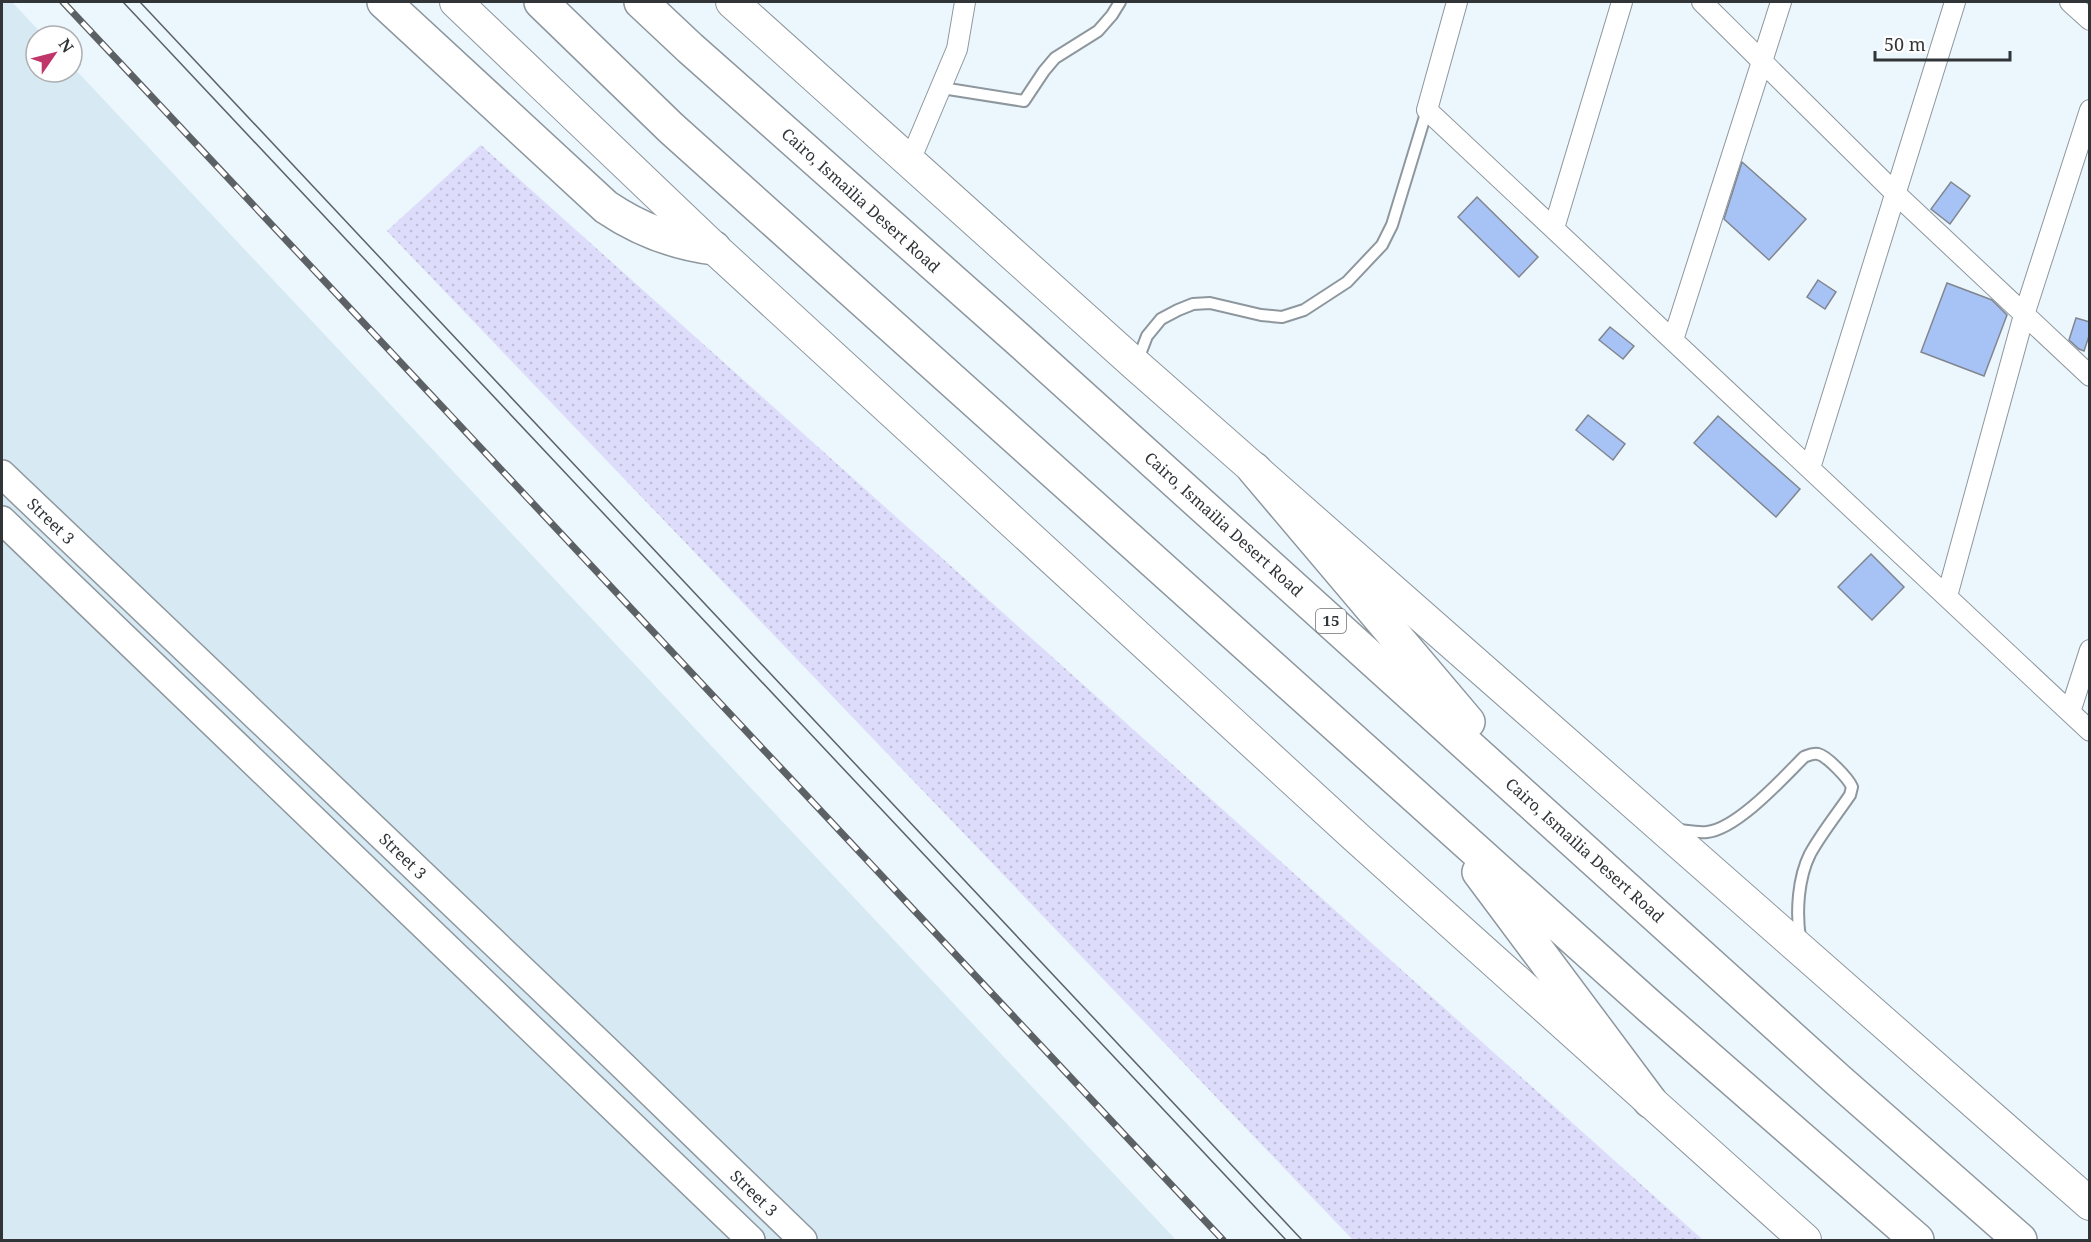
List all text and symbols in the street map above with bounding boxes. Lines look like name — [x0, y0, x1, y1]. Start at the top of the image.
north arrow — [24, 24, 84, 84]
scale bar — [1875, 24, 2010, 62]
text: 50 m — [1884, 32, 1926, 56]
text: N — [54, 34, 79, 57]
street label: Cairo, Ismailia Desert Road — [777, 123, 945, 277]
street label: Cairo, Ismailia Desert Road — [1140, 447, 1308, 601]
street label: Street 3 — [23, 493, 79, 549]
road number: 15 — [1316, 609, 1346, 633]
street label: Cairo, Ismailia Desert Road — [1501, 773, 1669, 927]
street label: Street 3 — [375, 828, 431, 884]
street label: Street 3 — [726, 1165, 782, 1221]

